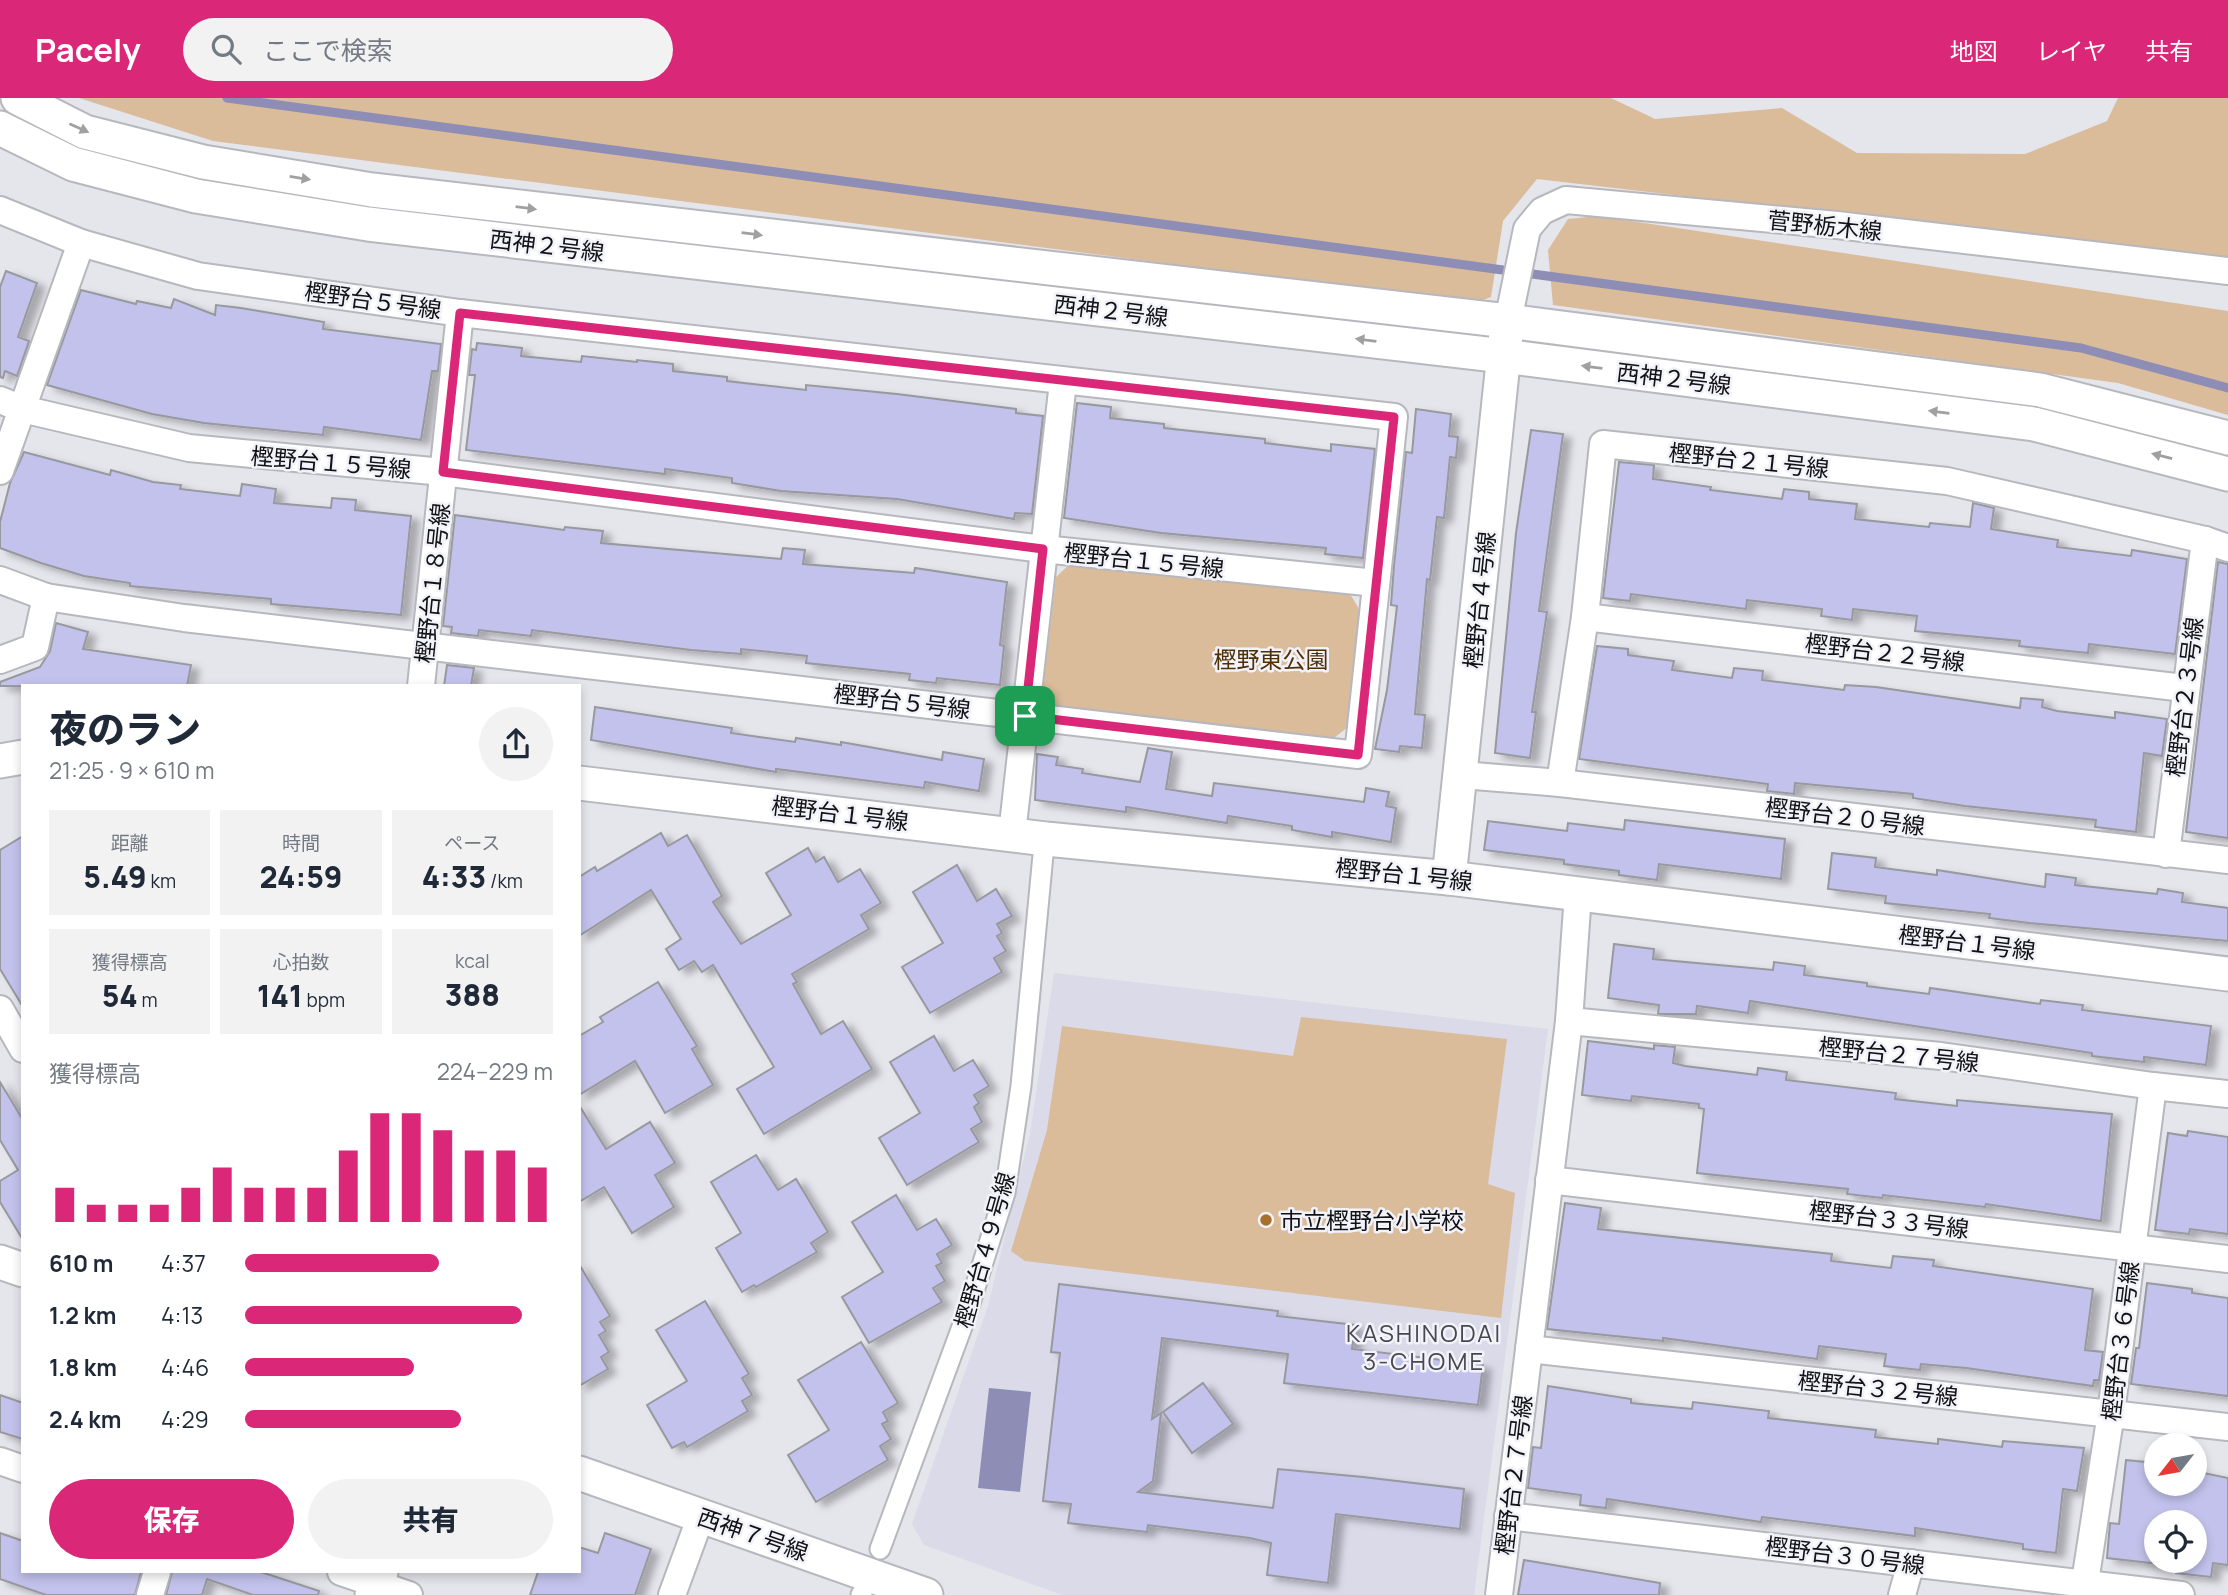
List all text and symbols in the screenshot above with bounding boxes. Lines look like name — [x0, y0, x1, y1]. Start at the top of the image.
search box — [183, 18, 673, 81]
text: Pacely — [35, 27, 141, 72]
icon: search — [207, 30, 245, 68]
text: ここで検索 — [263, 32, 393, 68]
text: 地図 — [1950, 34, 1998, 67]
text: レイヤ — [2036, 34, 2107, 67]
text: 共有 — [2145, 34, 2193, 67]
one-way arrow — [69, 122, 89, 134]
one-way arrow — [290, 173, 312, 184]
one-way arrow — [515, 202, 537, 213]
street label: 菅野栃木線 — [1766, 203, 1884, 247]
street label: 西神２号線 — [488, 222, 606, 268]
one-way arrow — [741, 228, 763, 239]
street label: 樫野台５号線 — [302, 275, 444, 325]
street label: 西神２号線 — [1052, 287, 1170, 333]
one-way arrow — [1355, 334, 1377, 345]
street label: 西神２号線 — [1615, 355, 1733, 401]
one-way arrow — [1581, 362, 1603, 373]
one-way arrow — [1928, 406, 1950, 417]
street label: 樫野台２１号線 — [1667, 436, 1831, 484]
street label: 樫野台１５号線 — [249, 439, 413, 485]
one-way arrow — [2151, 450, 2173, 461]
street label: 樫野台１８号線 — [408, 501, 456, 665]
street label: 樫野台４号線 — [1456, 530, 1502, 670]
street label: 樫野台１５号線 — [1062, 536, 1226, 584]
street label: 樫野台２３号線 — [2158, 615, 2210, 779]
street label: 樫野台２２号線 — [1803, 626, 1967, 678]
park label: 樫野東公園 — [1214, 643, 1329, 675]
street label: 樫野台５号線 — [832, 677, 972, 725]
pin — [995, 686, 1055, 746]
icon: arrive — [1006, 697, 1044, 735]
text: 夜のラン — [49, 702, 201, 754]
button: share — [479, 707, 553, 781]
text: 21:25 · 9 × 610 m — [49, 754, 214, 786]
street label: 樫野台１号線 — [770, 789, 910, 837]
street label: 樫野台２０号線 — [1763, 790, 1927, 842]
text: 距離 — [111, 830, 149, 856]
text: 時間 — [282, 830, 320, 856]
text: ペース — [444, 830, 500, 856]
street label: 樫野台１号線 — [1334, 851, 1474, 897]
text: 5.49 — [83, 856, 147, 897]
text: 24:59 — [259, 856, 343, 897]
text: 4:33 — [422, 856, 486, 897]
text: km — [147, 868, 176, 894]
text: /km — [486, 868, 523, 894]
street label: 樫野台１号線 — [1897, 918, 2037, 966]
text: kcal — [455, 948, 490, 974]
text: 獲得標高 — [92, 949, 168, 975]
text: 心拍数 — [272, 949, 330, 975]
text: 388 — [445, 974, 500, 1015]
text: 54 — [102, 975, 138, 1016]
text: 141 — [257, 975, 303, 1016]
text: m — [138, 987, 158, 1013]
text: bpm — [303, 987, 345, 1013]
street label: 樫野台２７号線 — [1817, 1030, 1981, 1078]
text: 224–229 m — [437, 1055, 553, 1087]
text: 獲得標高 — [49, 1057, 141, 1089]
street label: 樫野台４９号線 — [946, 1168, 1022, 1332]
street label: 樫野台３３号線 — [1807, 1193, 1971, 1245]
place label: 市立樫野台小学校 — [1280, 1204, 1464, 1236]
marker: 市立樫野台小学校 — [1258, 1212, 1274, 1228]
text: 610 m — [49, 1247, 113, 1279]
text: 4:37 — [161, 1247, 206, 1279]
street label: 樫野台３６号線 — [2094, 1259, 2146, 1423]
text: 1.2 km — [49, 1299, 116, 1331]
text: 4:13 — [161, 1299, 203, 1331]
district label: KASHINODAI 3-CHOME — [1346, 1316, 1502, 1377]
text: 1.8 km — [49, 1351, 117, 1383]
text: 4:46 — [161, 1351, 209, 1383]
street label: 樫野台３２号線 — [1796, 1364, 1960, 1412]
street label: 樫野台２７号線 — [1487, 1393, 1539, 1557]
text: 2.4 km — [49, 1403, 121, 1435]
text: 4:29 — [161, 1403, 209, 1435]
north arrow — [2144, 1433, 2207, 1496]
map controls — [2144, 1433, 2207, 1573]
button: 保存 — [49, 1479, 294, 1559]
button: 共有 — [308, 1479, 553, 1559]
street label: 西神７号線 — [693, 1500, 813, 1568]
button: locate — [2144, 1510, 2207, 1573]
street label: 樫野台３０号線 — [1763, 1529, 1927, 1581]

